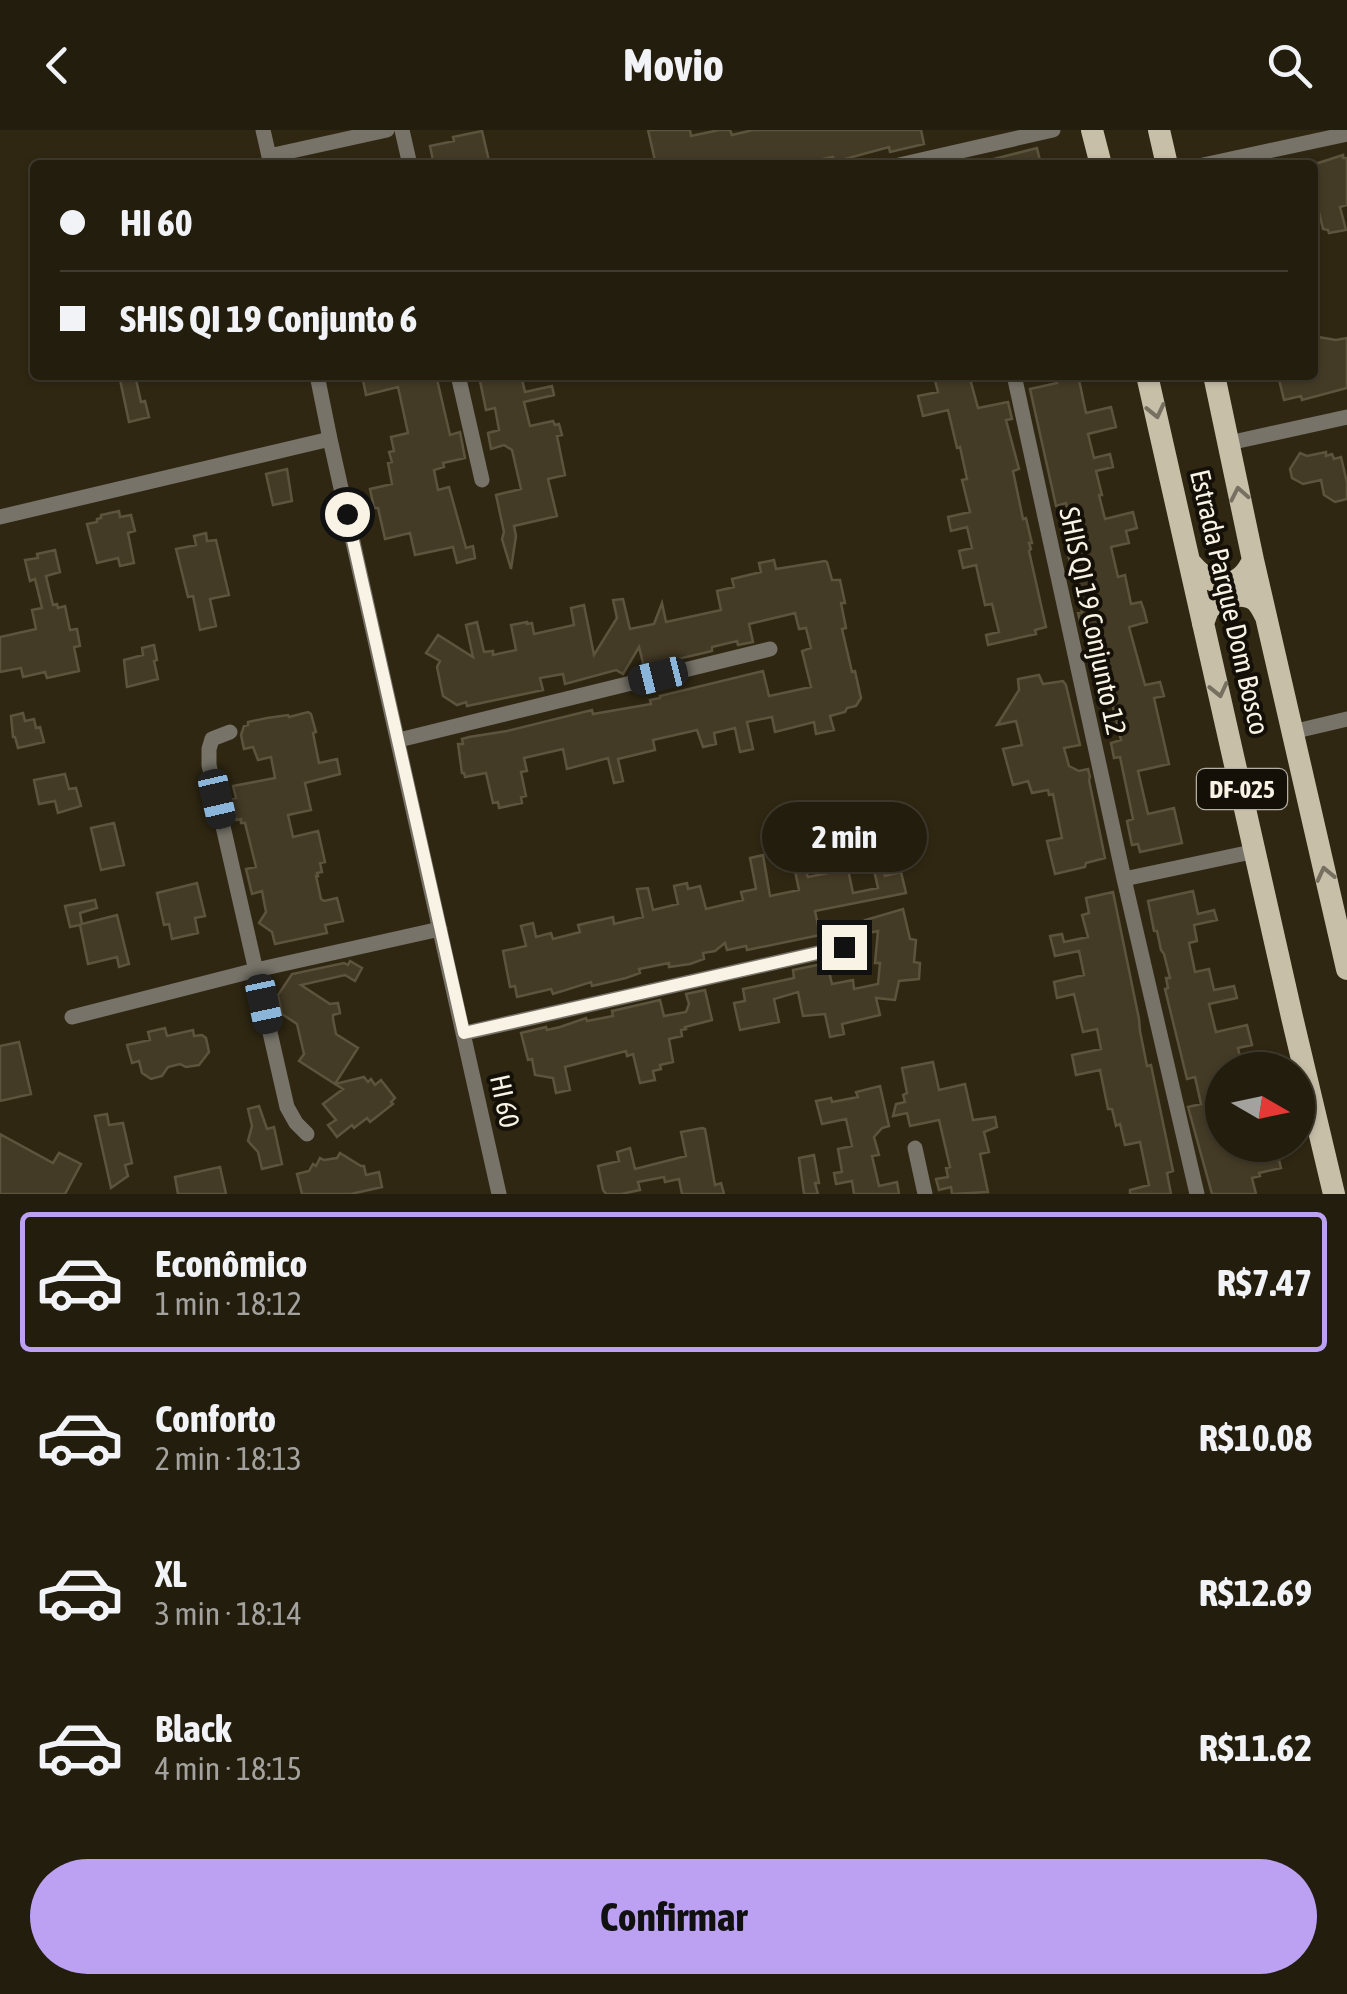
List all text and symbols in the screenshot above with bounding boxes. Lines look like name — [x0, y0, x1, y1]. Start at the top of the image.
icon: back — [30, 38, 85, 93]
icon: search — [1262, 38, 1317, 93]
text: Movio — [623, 39, 724, 91]
text: HI 60 — [120, 201, 193, 244]
text: SHIS QI 19 Conjunto 6 — [120, 297, 417, 340]
one-way arrow — [1144, 402, 1165, 419]
street label: Estrada Parque Dom Bosco — [1184, 466, 1276, 738]
one-way arrow — [1230, 486, 1251, 503]
route start — [325, 492, 370, 537]
street label: SHIS QI 19 Conjunto 12 — [1053, 504, 1133, 738]
car — [625, 654, 691, 698]
one-way arrow — [1207, 681, 1228, 698]
car — [196, 766, 238, 832]
road number: DF-025 — [1197, 769, 1287, 809]
callout: 2 min — [762, 802, 926, 872]
text: 2 min — [812, 818, 877, 855]
one-way arrow — [1316, 866, 1337, 883]
route end — [822, 925, 867, 970]
car — [243, 972, 285, 1036]
north arrow — [1205, 1052, 1315, 1162]
map controls — [1205, 1052, 1315, 1162]
street label: HI 60 — [484, 1071, 526, 1131]
icon: car — [35, 1237, 125, 1327]
text: Econômico — [155, 1242, 307, 1285]
text: R$7.47 — [1217, 1261, 1312, 1304]
text: 1 min · 18:12 — [155, 1285, 302, 1322]
icon: car — [35, 1392, 125, 1482]
text: Conforto — [155, 1397, 276, 1440]
text: R$10.08 — [1199, 1416, 1312, 1459]
text: 2 min · 18:13 — [155, 1440, 302, 1477]
icon: car — [35, 1547, 125, 1637]
text: XL — [155, 1552, 187, 1595]
text: R$12.69 — [1199, 1571, 1312, 1614]
text: 3 min · 18:14 — [155, 1595, 302, 1632]
icon: car — [35, 1702, 125, 1792]
text: Black — [155, 1707, 232, 1750]
text: R$11.62 — [1199, 1726, 1312, 1769]
text: 4 min · 18:15 — [155, 1750, 302, 1787]
button: Confirmar — [30, 1859, 1317, 1974]

